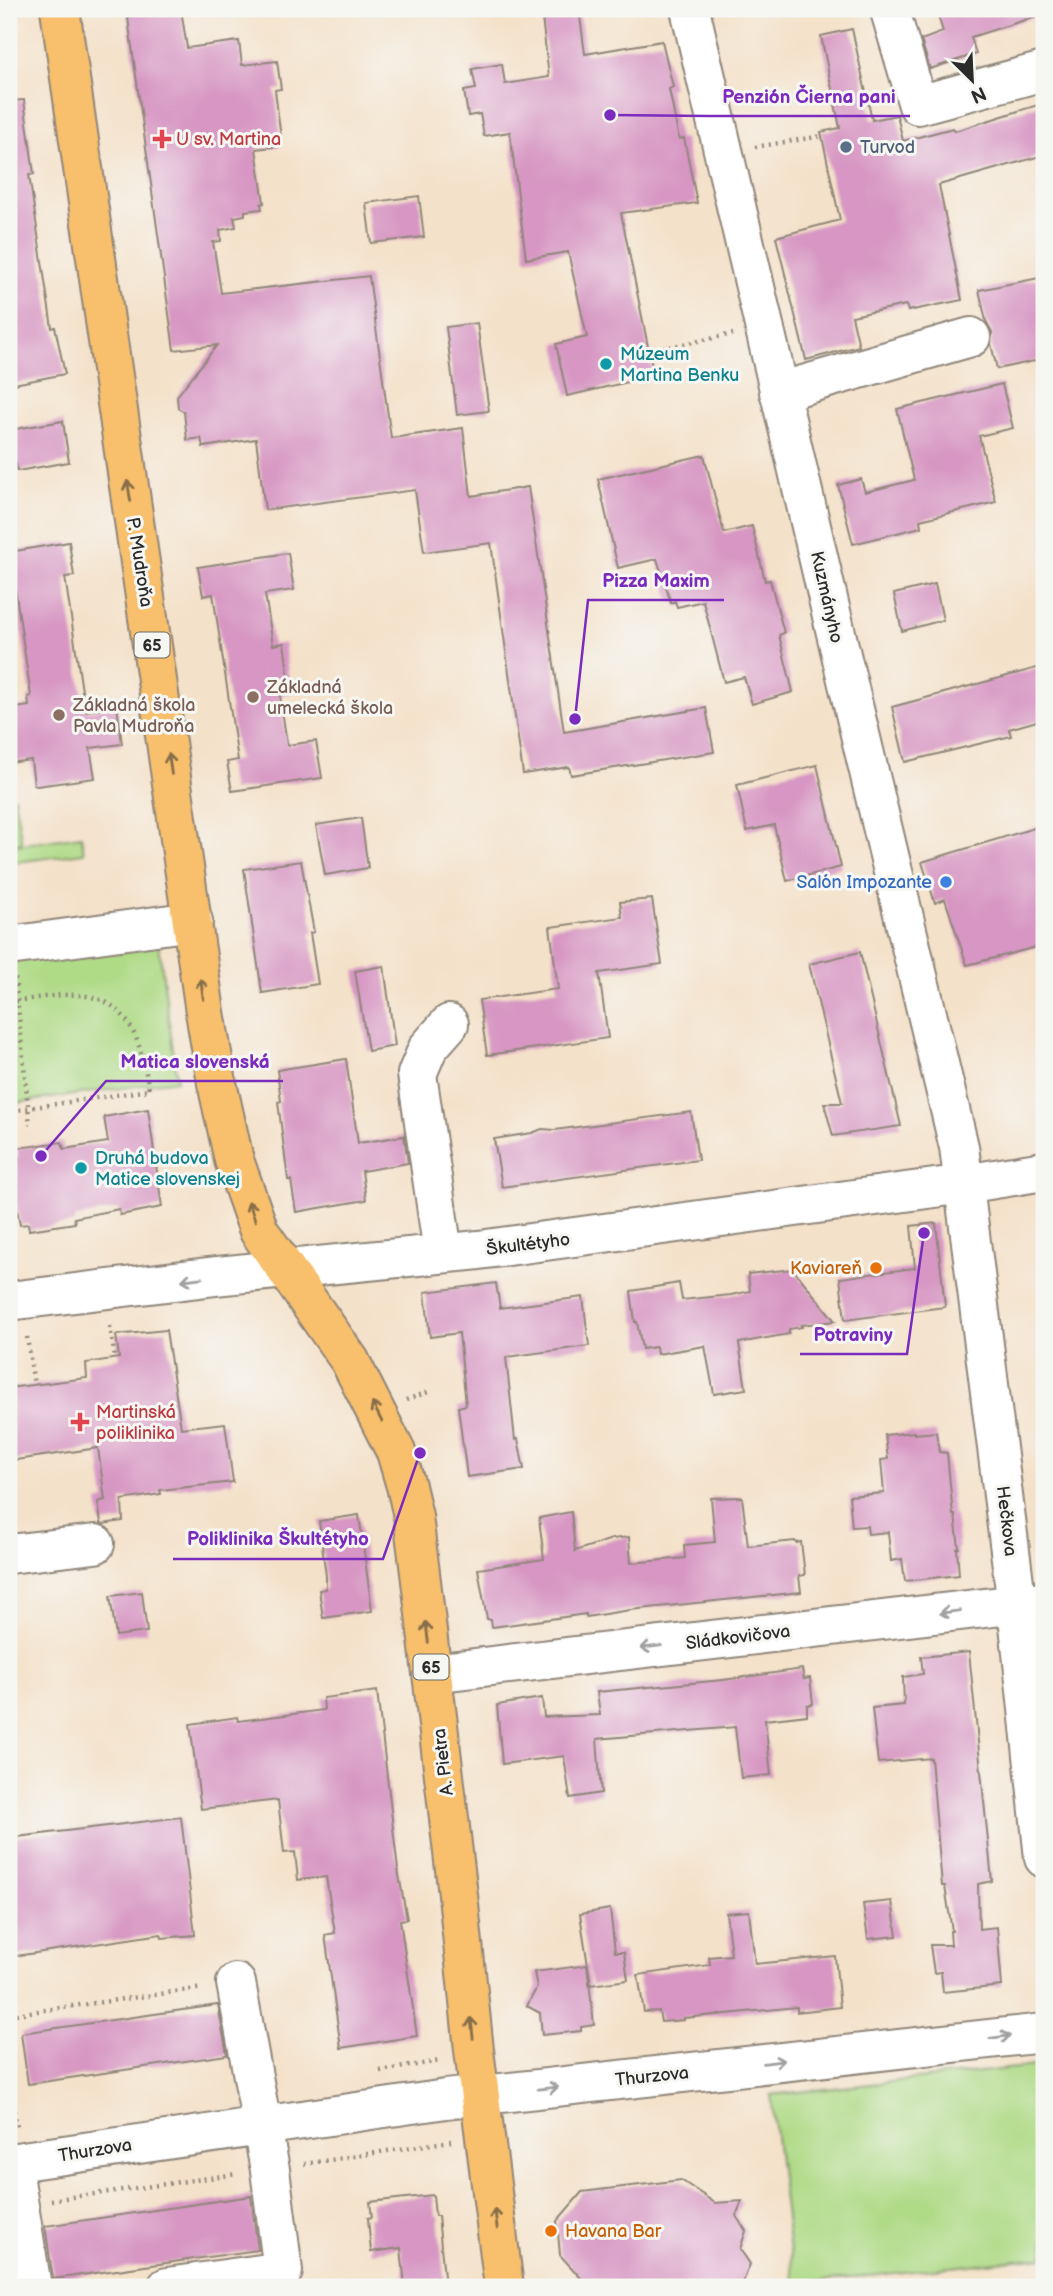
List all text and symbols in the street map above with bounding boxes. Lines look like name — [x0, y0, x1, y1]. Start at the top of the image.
north arrow — [937, 46, 1007, 116]
callout: Penzión Čierna pani — [708, 76, 910, 116]
text: N — [967, 81, 990, 108]
text: Penzión Čierna pani — [722, 84, 896, 109]
place label: U sv. Martina — [176, 129, 281, 150]
marker: U sv. Martina — [154, 131, 170, 147]
place label: Turvod — [860, 137, 915, 158]
marker: Turvod — [838, 139, 854, 155]
place label: Múzeum Martina Benku — [620, 344, 739, 386]
marker: Múzeum Martina Benku — [598, 356, 614, 372]
one-way arrow — [122, 480, 135, 503]
street label: P. Mudroňa — [122, 516, 157, 609]
street label: Kuzmányho — [806, 549, 847, 645]
callout: Pizza Maxim — [588, 560, 724, 600]
text: Pizza Maxim — [602, 570, 710, 593]
road number: 65 — [134, 632, 170, 658]
place label: Základná umelecká škola — [266, 677, 393, 719]
marker: Základná umelecká škola — [245, 689, 261, 705]
place label: Základná škola Pavla Mudroňa — [72, 695, 195, 737]
marker: Základná škola Pavla Mudroňa — [51, 707, 67, 723]
one-way arrow — [163, 753, 176, 776]
place label: Salón Impozante — [796, 872, 932, 893]
marker: Salón Impozante — [938, 874, 954, 890]
one-way arrow — [196, 979, 209, 1001]
callout: Matica slovenská — [106, 1041, 283, 1081]
text: Matica slovenská — [120, 1051, 270, 1074]
place label: Druhá budova Matice slovenskej — [95, 1148, 240, 1190]
marker: Druhá budova Matice slovenskej — [73, 1160, 89, 1176]
one-way arrow — [245, 1200, 257, 1222]
street label: Škultétyho — [485, 1228, 571, 1260]
place label: Kaviareň — [790, 1258, 862, 1279]
marker: Kaviareň — [868, 1260, 884, 1276]
one-way arrow — [181, 1273, 204, 1286]
callout: Potraviny — [800, 1314, 907, 1354]
text: Potraviny — [813, 1324, 893, 1347]
place label: Martinská poliklinika — [96, 1402, 176, 1444]
one-way arrow — [369, 1402, 383, 1423]
marker: Martinská poliklinika — [70, 1412, 90, 1432]
street label: Hečkova — [992, 1485, 1021, 1557]
callout: Poliklinika Škultétyho — [173, 1519, 383, 1559]
text: Poliklinika Škultétyho — [187, 1527, 369, 1551]
one-way arrow — [939, 1605, 961, 1618]
one-way arrow — [421, 1621, 434, 1644]
street label: Sládkovičova — [685, 1621, 792, 1654]
one-way arrow — [640, 1641, 662, 1654]
road number: 65 — [414, 1654, 448, 1680]
street label: A. Pietra — [429, 1727, 458, 1797]
one-way arrow — [465, 2018, 478, 2040]
one-way arrow — [989, 2030, 1011, 2043]
one-way arrow — [762, 2056, 785, 2069]
street label: Thurzova — [614, 2062, 690, 2091]
one-way arrow — [536, 2081, 559, 2094]
street label: Thurzova — [57, 2134, 133, 2167]
one-way arrow — [490, 2209, 503, 2231]
place label: Havana Bar — [565, 2221, 662, 2242]
marker: Havana Bar — [543, 2223, 559, 2239]

